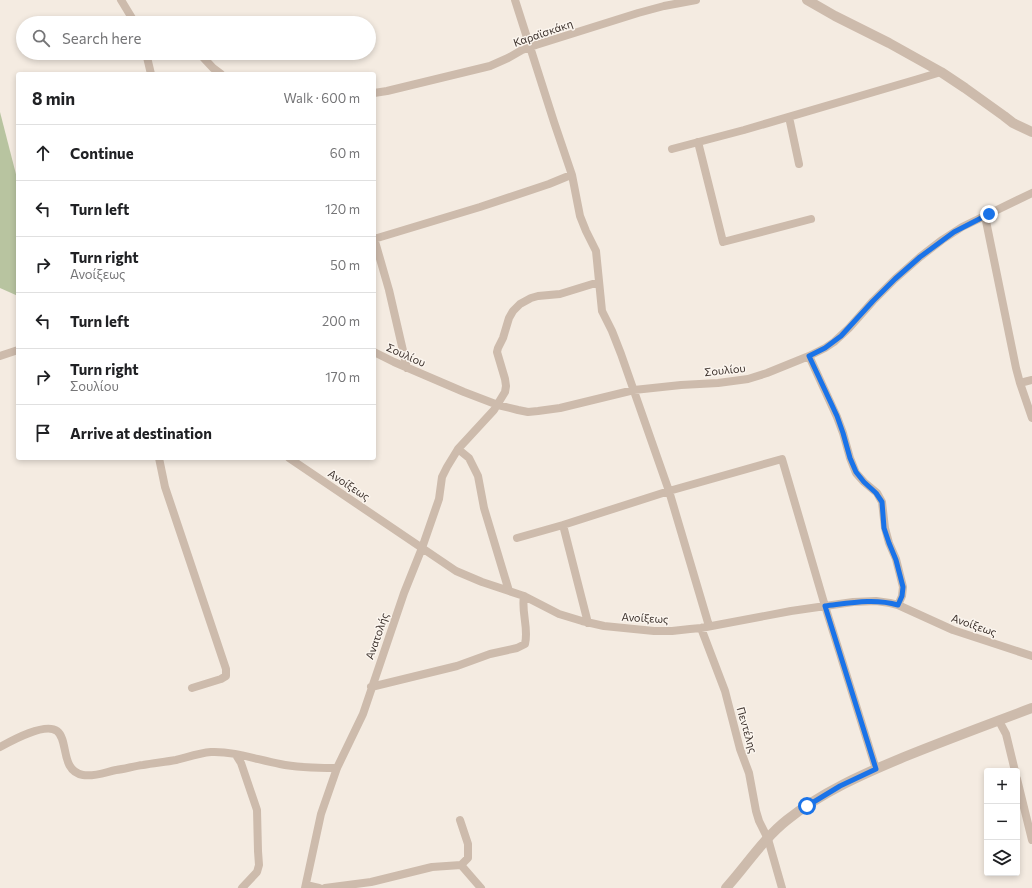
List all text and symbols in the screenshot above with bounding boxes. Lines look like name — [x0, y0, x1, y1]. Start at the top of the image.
search box — [16, 16, 376, 60]
street label: Καραϊσκάκη — [511, 16, 574, 49]
icon: search — [30, 27, 52, 49]
text: Search here — [62, 29, 141, 47]
text: 8 min — [32, 88, 75, 109]
text: Walk · 600 m — [284, 90, 360, 106]
icon: ahead — [32, 142, 54, 164]
text: Continue — [70, 144, 134, 162]
text: 60 m — [330, 145, 360, 161]
icon: left — [32, 198, 54, 220]
text: Turn left — [70, 200, 129, 218]
text: 120 m — [325, 201, 360, 217]
route end — [980, 205, 998, 223]
text: Turn right — [70, 248, 139, 266]
icon: right — [32, 254, 54, 276]
text: 50 m — [330, 257, 360, 273]
text: Ανοίξεως — [70, 266, 126, 282]
icon: left — [32, 310, 54, 332]
text: Turn left — [70, 312, 129, 330]
text: 200 m — [322, 313, 360, 329]
street label: Σουλίου — [385, 340, 428, 369]
text: Turn right — [70, 360, 139, 378]
street label: Σουλίου — [704, 361, 746, 378]
icon: right — [32, 366, 54, 388]
text: 170 m — [325, 369, 360, 385]
text: Σουλίου — [70, 378, 119, 394]
icon: arrive — [32, 422, 54, 444]
text: Arrive at destination — [70, 424, 212, 442]
street label: Ανοίξεως — [326, 466, 373, 503]
street label: Ανοίξεως — [621, 610, 669, 625]
street label: Ανατολής — [362, 611, 391, 661]
street label: Ανοίξεως — [950, 611, 999, 638]
street label: Πεντέλης — [735, 705, 760, 755]
map controls — [984, 768, 1020, 876]
button: + — [984, 768, 1020, 804]
route start — [798, 797, 816, 815]
button: − — [984, 804, 1020, 840]
button: layers — [984, 840, 1020, 876]

